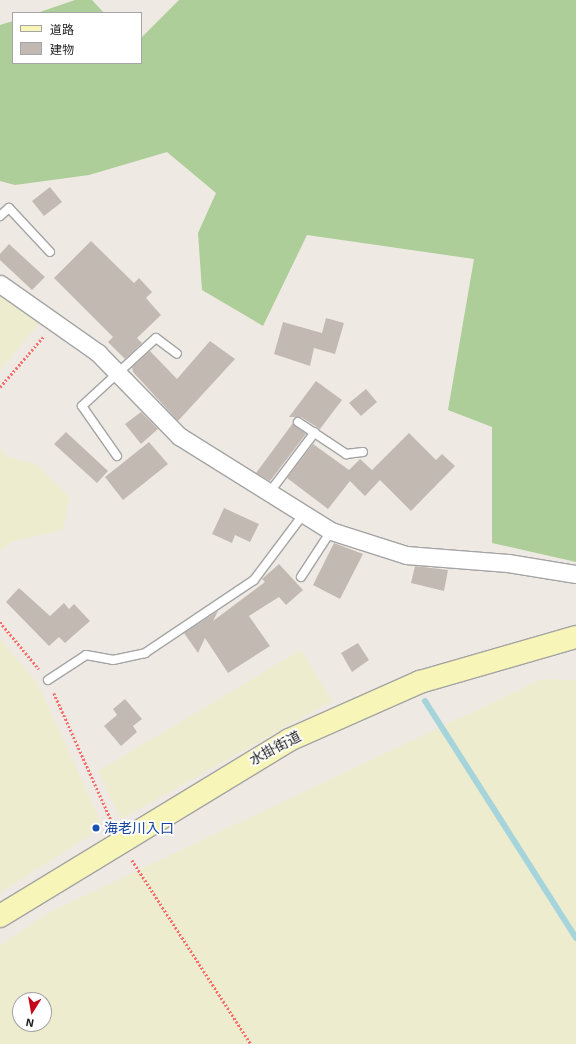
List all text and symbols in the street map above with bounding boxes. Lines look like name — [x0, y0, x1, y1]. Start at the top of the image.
legend — [12, 12, 142, 64]
text: 道路 — [50, 22, 74, 36]
text: 建物 — [50, 42, 74, 56]
street label: 水掛街道 — [246, 727, 304, 769]
place label: 海老川入口 — [104, 820, 174, 836]
marker: 海老川入口 — [91, 823, 101, 833]
north arrow — [12, 992, 52, 1032]
text: N — [25, 1016, 35, 1030]

